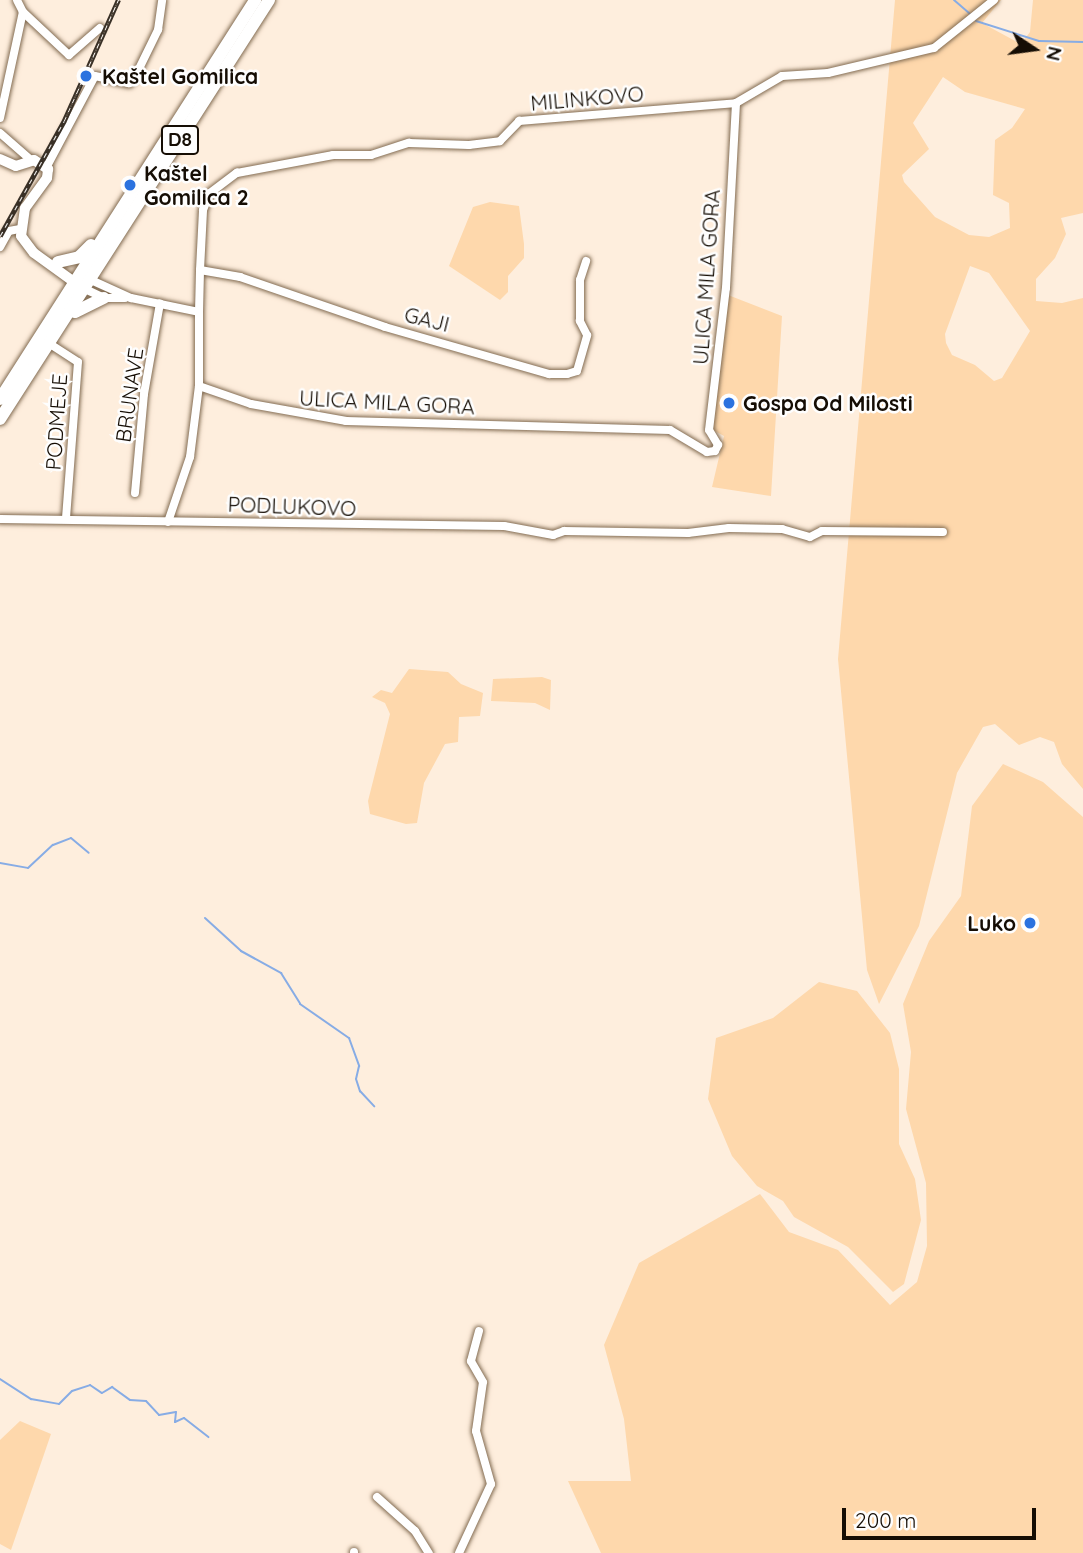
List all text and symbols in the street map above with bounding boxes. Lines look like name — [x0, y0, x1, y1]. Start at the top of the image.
north arrow — [999, 14, 1069, 84]
text: N — [1041, 44, 1068, 63]
place label: Kaštel Gomilica — [102, 63, 258, 89]
marker: Kaštel Gomilica — [76, 66, 96, 86]
street label: MILINKOVO — [529, 80, 645, 116]
road number: D8 — [161, 124, 199, 156]
place label: Kaštel Gomilica 2 — [144, 160, 249, 210]
marker: Kaštel Gomilica 2 — [122, 177, 138, 193]
street label: ULICA MILA GORA — [687, 188, 725, 366]
street label: GAJI — [402, 301, 452, 337]
street label: BRUNAVE — [110, 346, 148, 444]
street label: PODMEJE — [40, 373, 72, 471]
street label: ULICA MILA GORA — [299, 385, 475, 419]
place label: Gospa Od Milosti — [743, 390, 913, 416]
marker: Gospa Od Milosti — [721, 395, 737, 411]
street label: PODLUKOVO — [227, 491, 357, 521]
place label: Luko — [967, 910, 1016, 936]
marker: Luko — [1022, 915, 1038, 931]
scale bar — [845, 1494, 1039, 1538]
text: 200 m — [855, 1507, 917, 1533]

